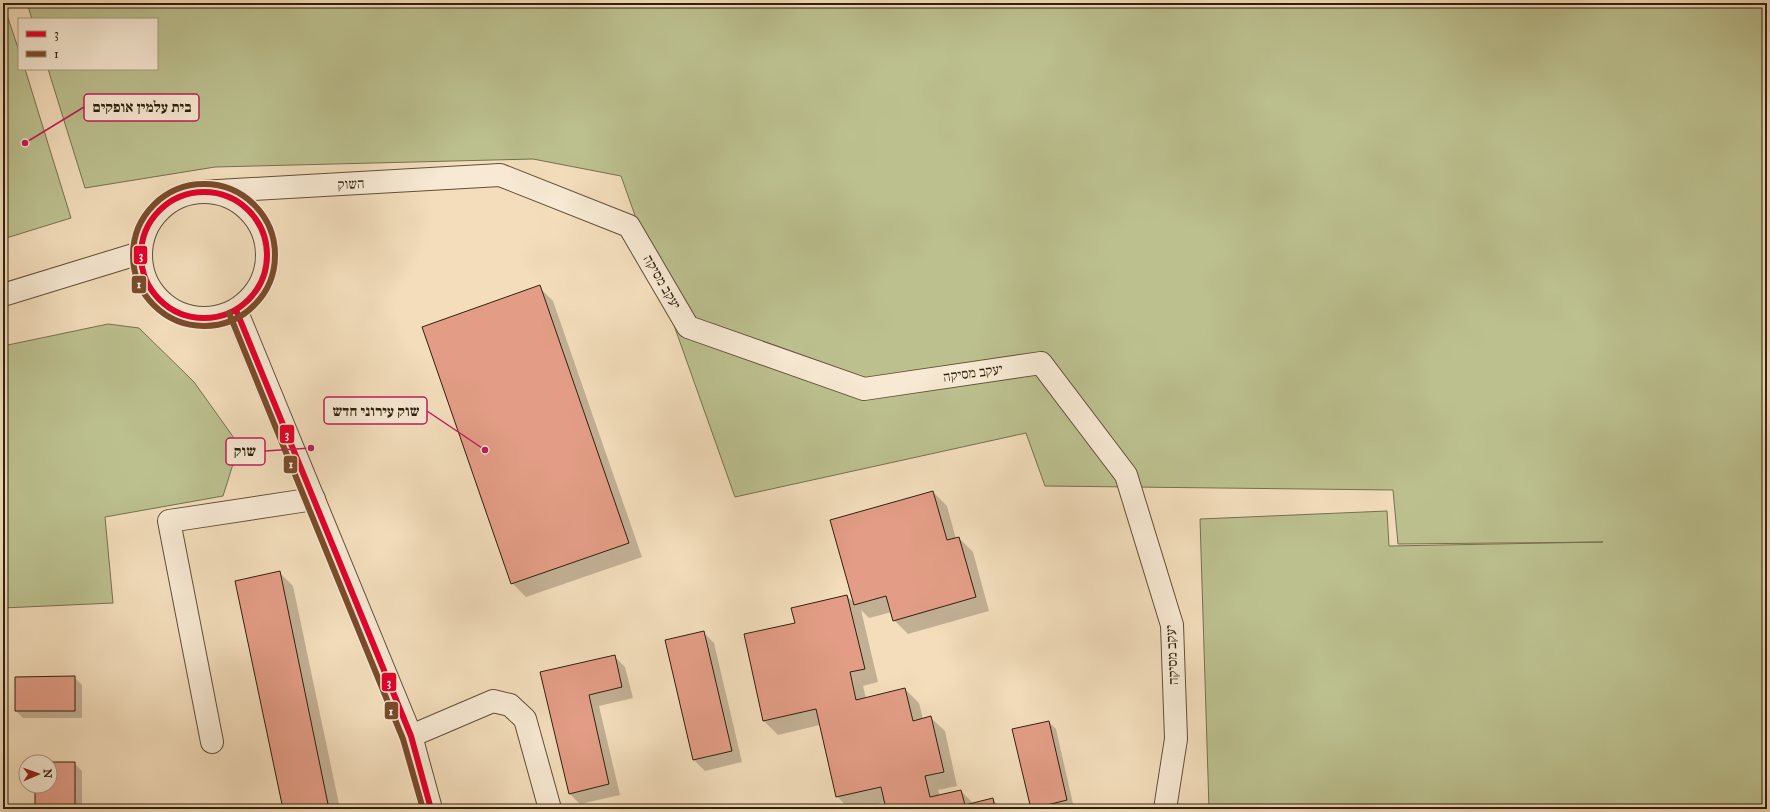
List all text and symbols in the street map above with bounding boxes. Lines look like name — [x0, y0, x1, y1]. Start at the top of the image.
legend — [18, 18, 158, 70]
text: 3 — [54, 27, 59, 41]
text: 1 — [54, 47, 59, 61]
callout: בית עלמין אופקים — [84, 94, 199, 121]
text: בית עלמין אופקים — [93, 98, 191, 116]
street label: השוק — [337, 175, 365, 193]
line badge: 3 — [133, 245, 148, 265]
text: 3 — [139, 249, 143, 263]
street label: יעקב מסיקה — [640, 252, 684, 312]
line badge: 1 — [131, 275, 147, 294]
text: 1 — [137, 278, 142, 291]
street label: יעקב מסיקה — [942, 360, 1004, 386]
callout: שוק עירוני חדש — [324, 397, 427, 424]
text: שוק עירוני חדש — [332, 402, 420, 420]
line badge: 3 — [279, 424, 295, 444]
text: 3 — [285, 428, 289, 442]
callout: שוק — [226, 438, 265, 465]
text: שוק — [234, 442, 256, 460]
line badge: 1 — [283, 455, 298, 474]
text: 1 — [289, 458, 294, 471]
street label: יעקב מסיקה — [1162, 624, 1182, 685]
line badge: 3 — [381, 672, 397, 692]
text: 3 — [387, 676, 391, 690]
line badge: 1 — [384, 701, 399, 720]
text: 1 — [389, 705, 394, 718]
north arrow — [18, 754, 58, 794]
text: N — [41, 769, 54, 779]

